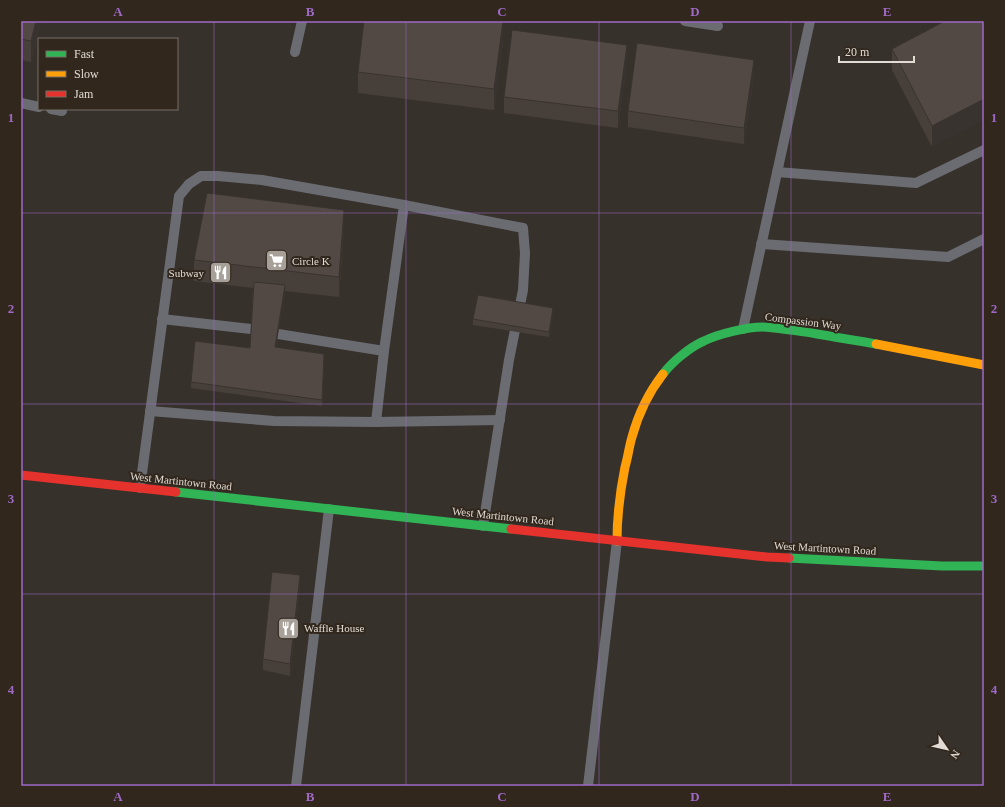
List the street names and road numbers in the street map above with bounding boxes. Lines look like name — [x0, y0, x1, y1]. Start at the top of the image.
street label: Compassion Way — [764, 310, 842, 332]
street label: West Martintown Road — [129, 470, 233, 492]
street label: West Martintown Road — [451, 505, 555, 527]
street label: West Martintown Road — [774, 539, 877, 557]

